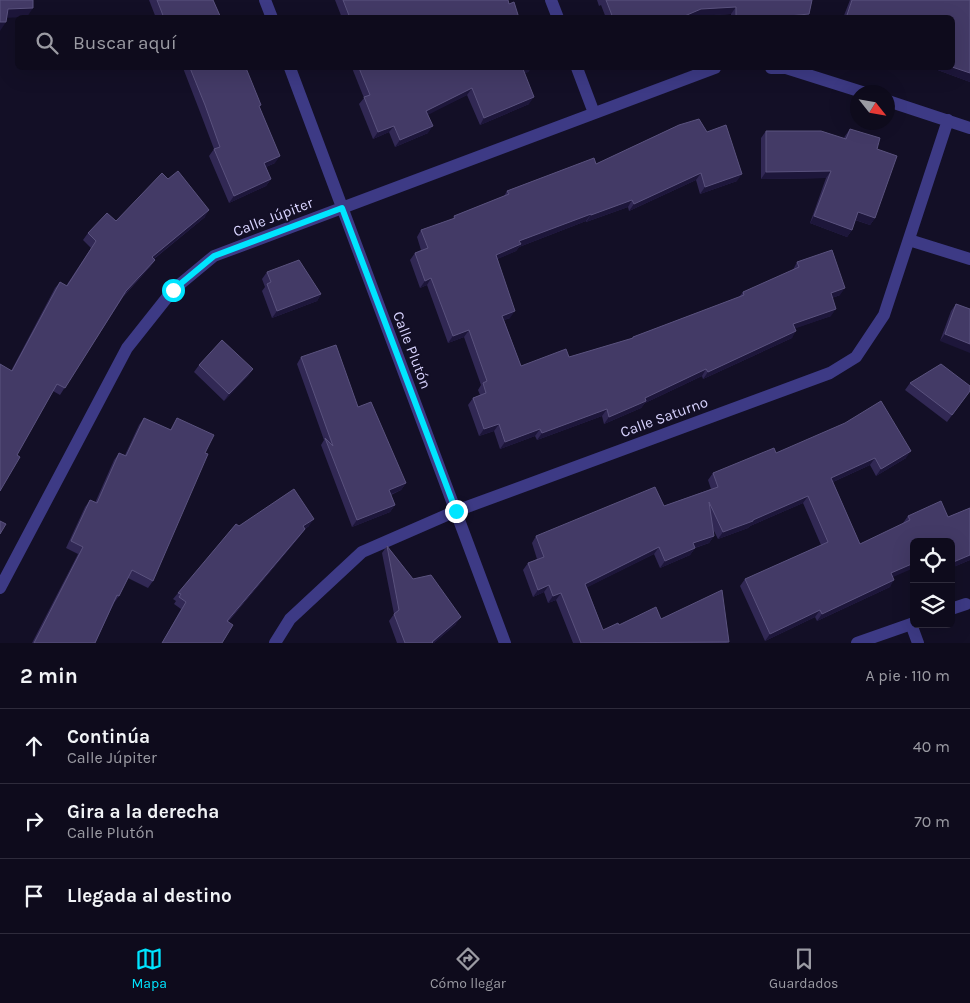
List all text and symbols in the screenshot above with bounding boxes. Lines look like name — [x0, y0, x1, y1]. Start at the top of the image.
search box — [15, 15, 955, 70]
icon: search — [33, 29, 61, 57]
text: Buscar aquí — [73, 32, 177, 54]
north arrow — [850, 85, 895, 130]
street label: Calle Júpiter — [230, 193, 316, 241]
route start — [162, 279, 185, 302]
street label: Calle Plutón — [389, 309, 435, 391]
street label: Calle Saturno — [618, 393, 710, 441]
route end — [445, 500, 468, 523]
map controls — [910, 538, 955, 628]
button: locate — [910, 538, 955, 583]
button: layers — [910, 583, 955, 628]
text: 2 min — [20, 664, 78, 688]
text: A pie · 110 m — [865, 666, 950, 685]
text: Continúa — [67, 726, 150, 748]
icon: ahead — [20, 732, 48, 760]
text: 40 m — [913, 737, 950, 756]
text: Calle Júpiter — [67, 748, 157, 767]
text: Gira a la derecha — [67, 801, 219, 823]
icon: right — [20, 807, 48, 835]
text: 70 m — [914, 812, 950, 831]
text: Calle Plutón — [67, 823, 154, 842]
icon: arrive — [20, 882, 48, 910]
text: Llegada al destino — [67, 885, 232, 907]
tab: Mapa — [131, 945, 167, 992]
tab: Cómo llegar — [430, 945, 506, 992]
tab: Guardados — [769, 945, 838, 992]

